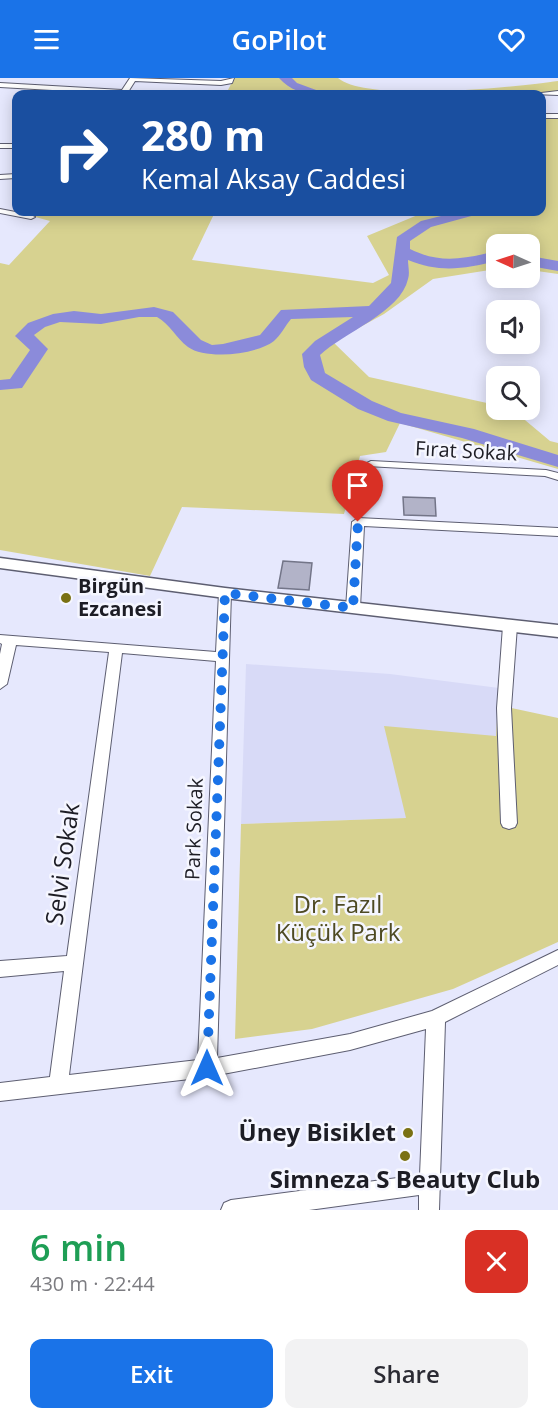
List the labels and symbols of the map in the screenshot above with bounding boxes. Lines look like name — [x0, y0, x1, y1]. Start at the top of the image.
north arrow — [486, 234, 540, 288]
street label: Fırat Sokak — [414, 434, 518, 467]
pin — [332, 460, 383, 522]
place label: Birgün Ezcanesi — [78, 572, 162, 622]
marker: Birgün Ezcanesi — [59, 591, 73, 605]
street label: Park Sokak — [178, 777, 209, 881]
street label: Selvi Sokak — [37, 800, 86, 927]
park label: Dr. Fazıl Küçük Park — [276, 887, 401, 948]
position arrow — [175, 1036, 239, 1100]
place label: Üney Bisiklet — [239, 1115, 396, 1148]
marker: Üney Bisiklet — [401, 1126, 415, 1140]
marker: Simneza S Beauty Club — [398, 1149, 412, 1163]
place label: Simneza S Beauty Club — [270, 1162, 540, 1195]

